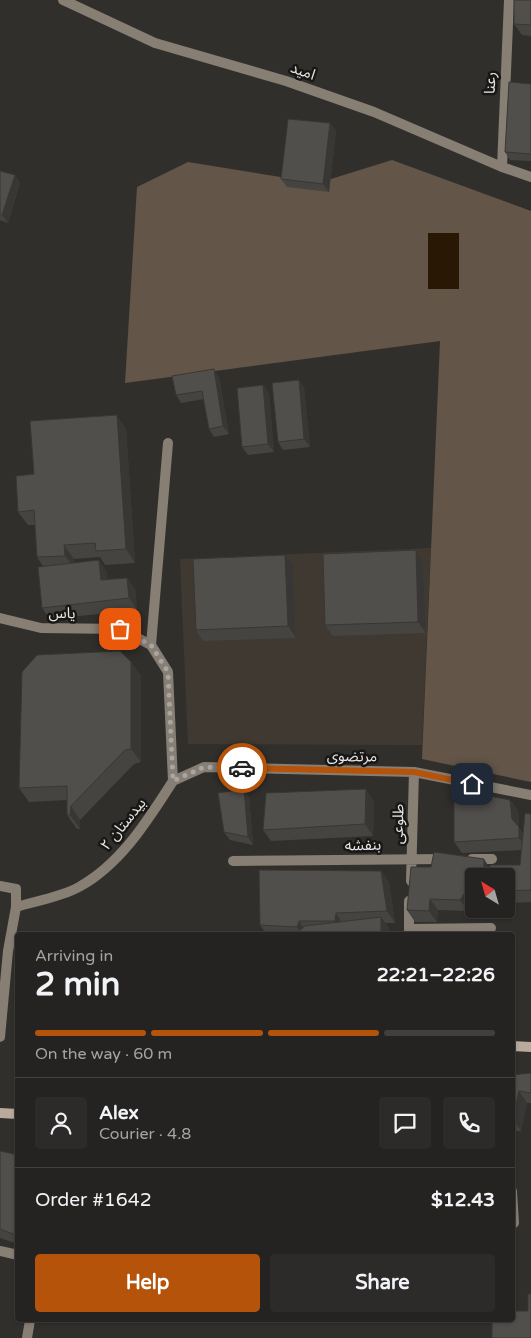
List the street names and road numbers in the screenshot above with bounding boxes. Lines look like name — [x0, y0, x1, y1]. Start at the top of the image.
street label: امید — [288, 58, 318, 84]
street label: رعنا — [481, 72, 499, 94]
street label: یاس — [48, 604, 76, 622]
street label: مرتضوی — [327, 747, 377, 765]
street label: بیدستان ۲ — [96, 794, 150, 854]
street label: طلوعی — [389, 804, 407, 844]
street label: بنفشه — [345, 836, 381, 854]

